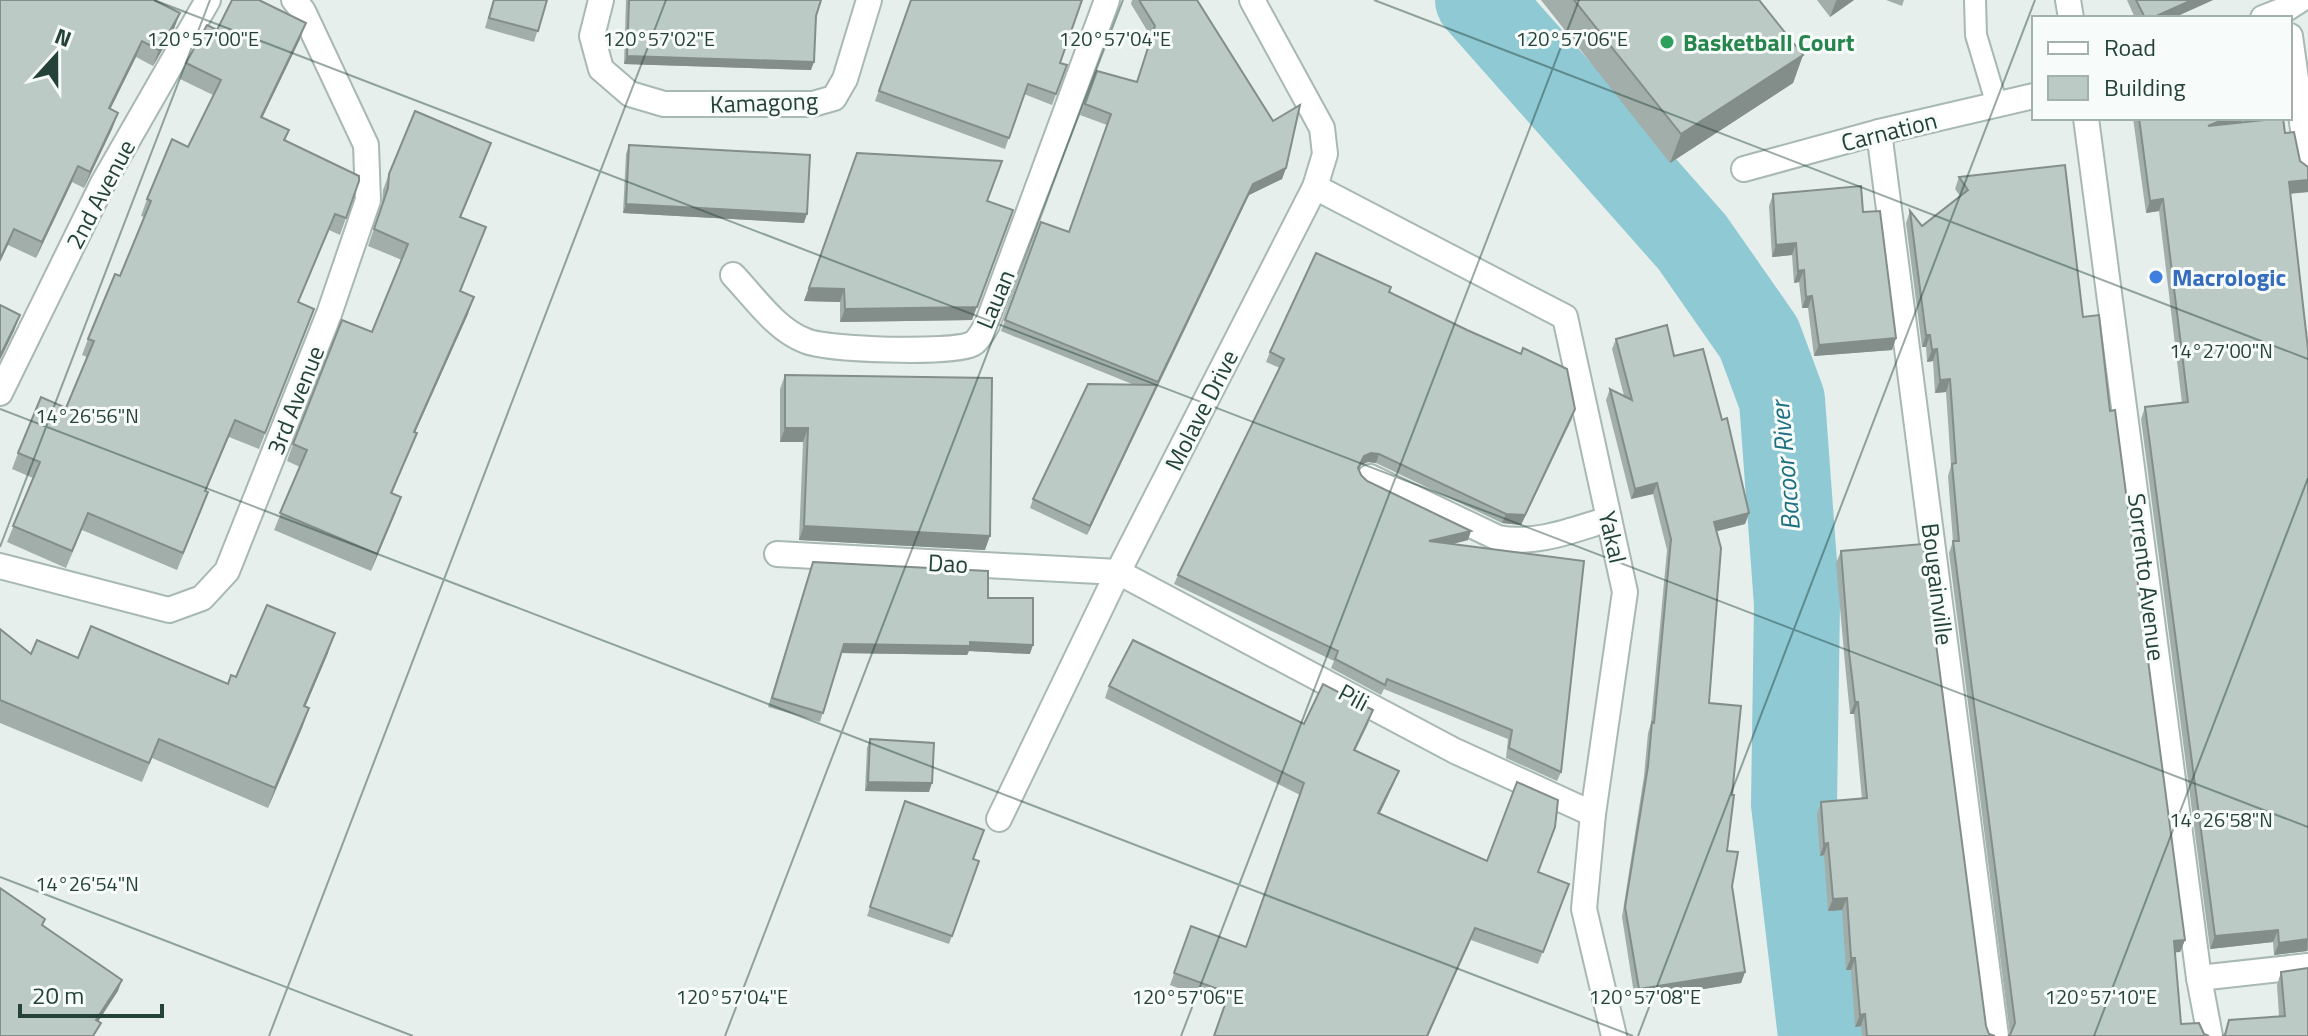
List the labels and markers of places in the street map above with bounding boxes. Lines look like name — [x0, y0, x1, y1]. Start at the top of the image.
place label: Basketball Court — [1683, 24, 1855, 60]
marker: Basketball Court — [1658, 33, 1676, 51]
place label: Macrologic — [2172, 259, 2286, 295]
marker: Macrologic — [2147, 268, 2165, 286]

